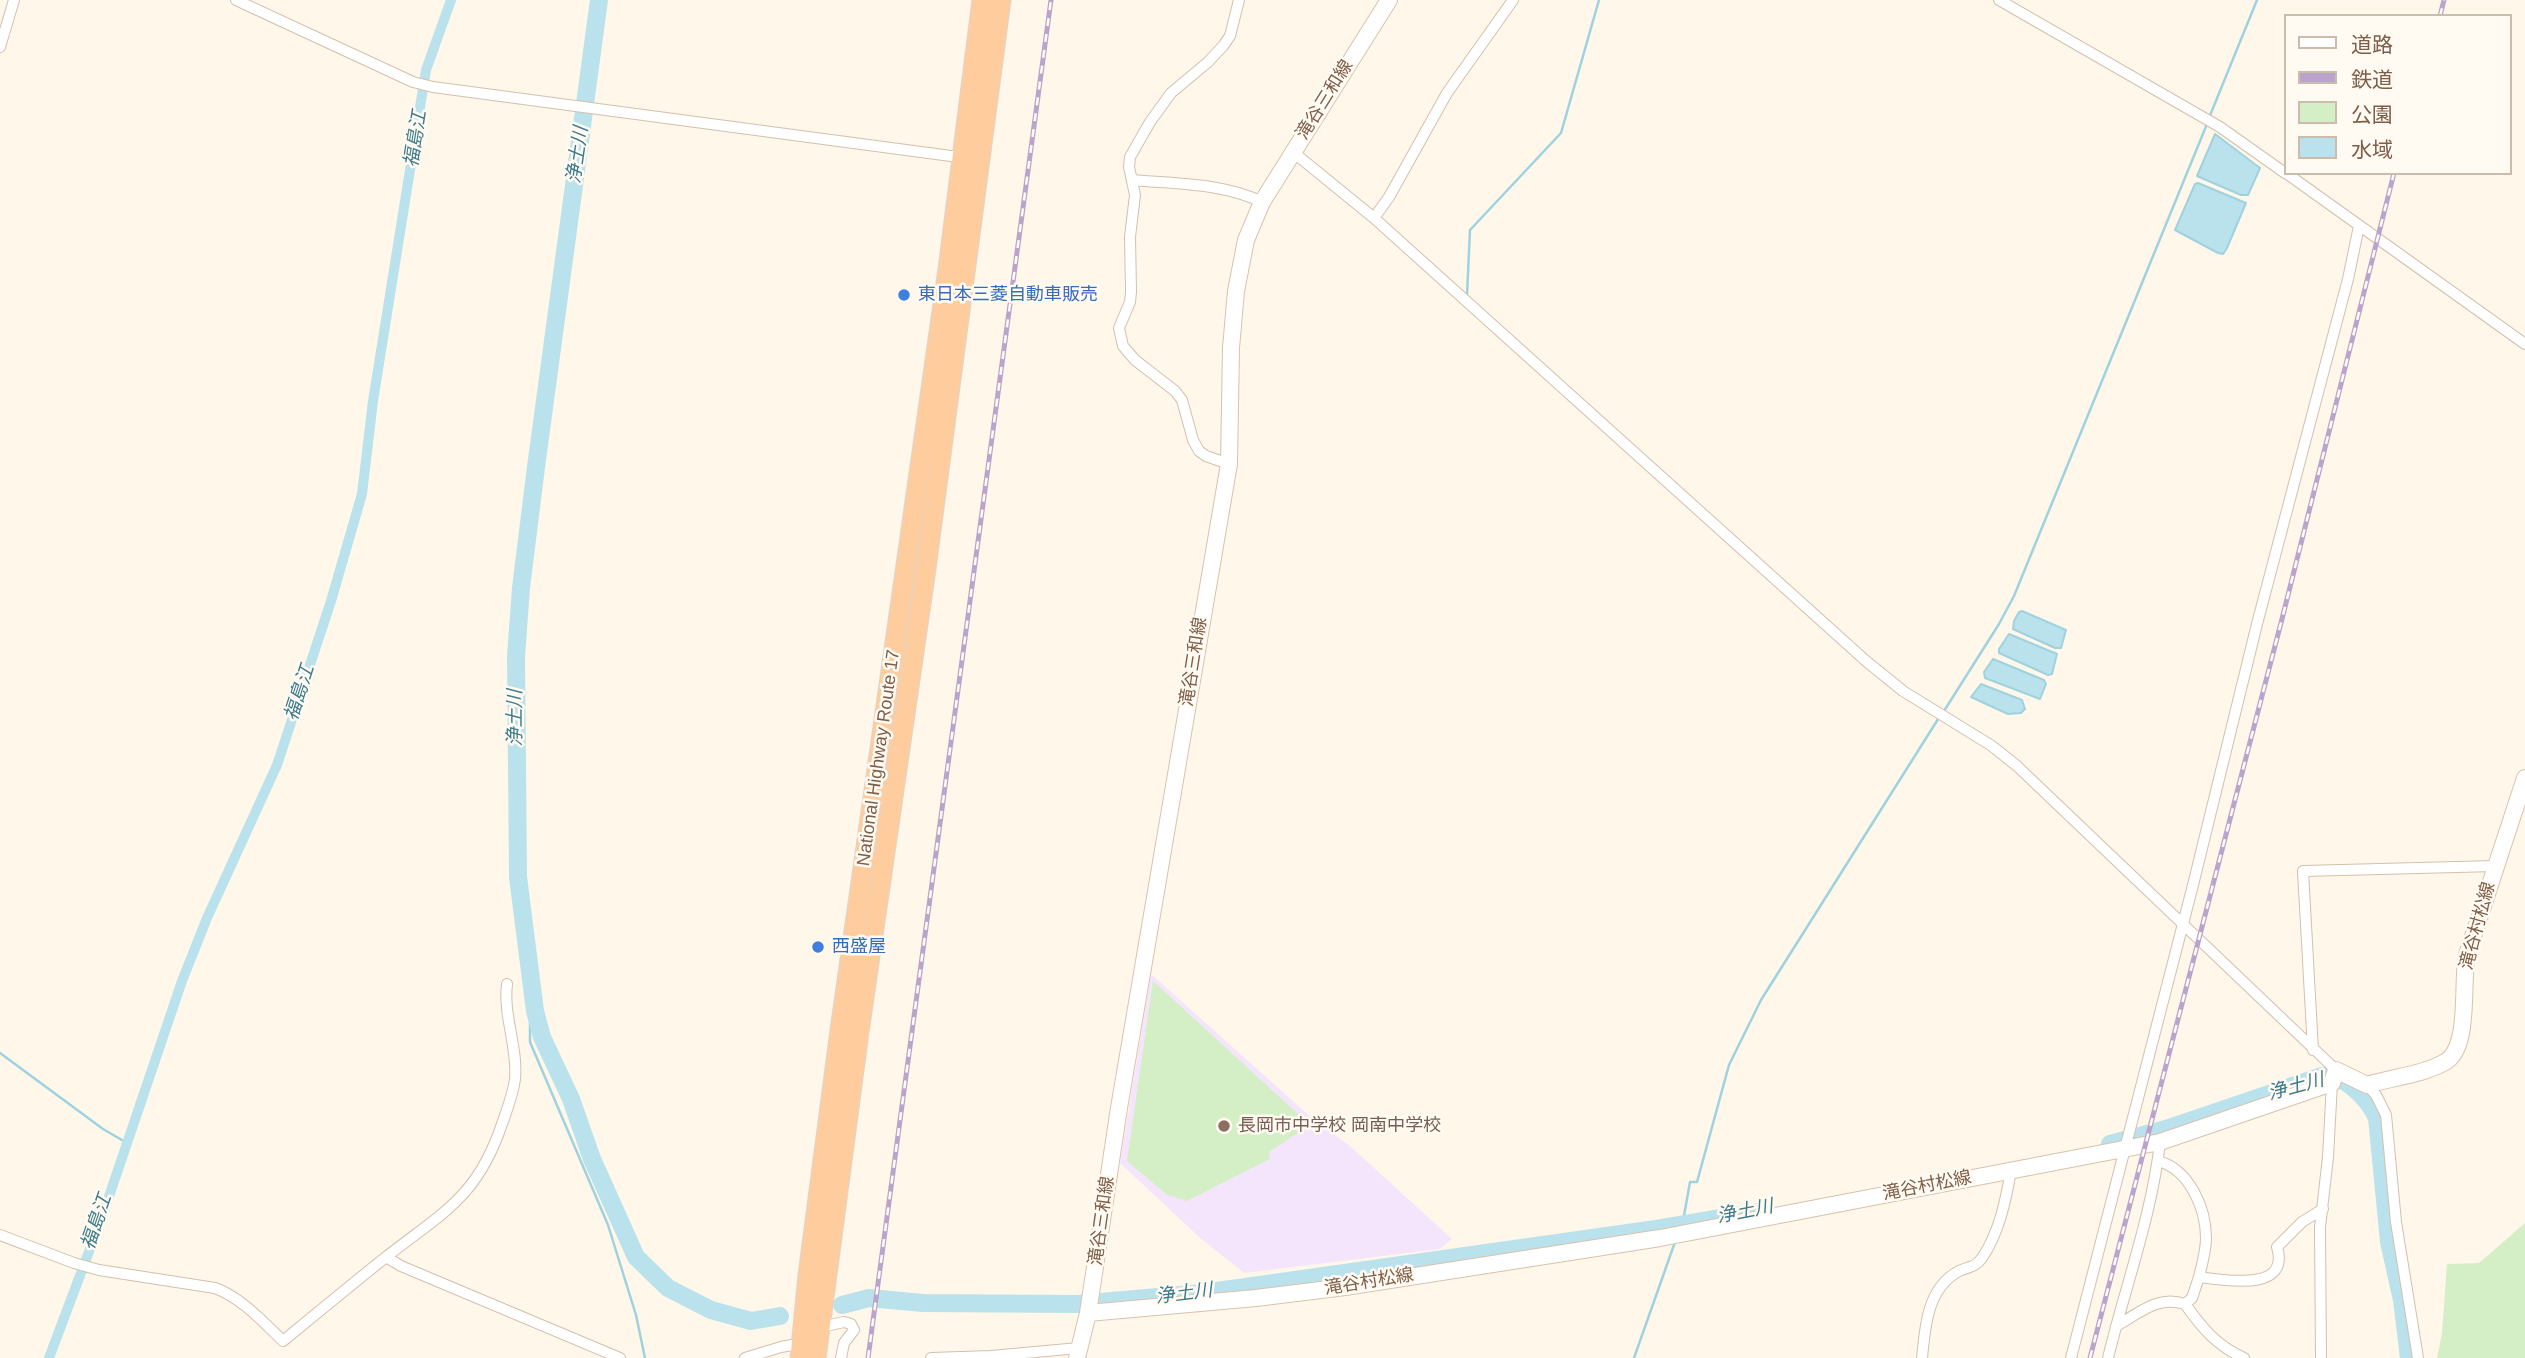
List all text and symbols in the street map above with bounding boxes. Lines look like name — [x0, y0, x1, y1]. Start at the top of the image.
legend — [2284, 14, 2511, 175]
text: 道路 — [2351, 33, 2393, 56]
street label: 滝谷三和線 — [1292, 56, 1358, 144]
text: 鉄道 — [2351, 68, 2393, 91]
text: 公園 — [2351, 103, 2393, 126]
water label: 福島江 — [400, 109, 432, 169]
water label: 浄土川 — [563, 125, 593, 185]
text: 水域 — [2351, 138, 2393, 161]
place label: 東日本三菱自動車販売 — [918, 284, 1098, 306]
marker: 東日本三菱自動車販売 — [896, 287, 912, 303]
street label: 滝谷三和線 — [1176, 616, 1212, 708]
street label: National Highway Route 17 — [853, 648, 905, 868]
water label: 福島江 — [280, 662, 320, 724]
water label: 浄土川 — [505, 690, 527, 746]
street label: 滝谷村松線 — [2456, 880, 2500, 972]
place label: 西盛屋 — [832, 936, 886, 958]
marker: 西盛屋 — [810, 939, 826, 955]
water label: 浄土川 — [2266, 1069, 2326, 1105]
place label: 長岡市中学校 岡南中学校 — [1238, 1115, 1441, 1137]
marker: 長岡市中学校 岡南中学校 — [1216, 1118, 1232, 1134]
street label: 滝谷村松線 — [1881, 1167, 1973, 1205]
street label: 滝谷三和線 — [1085, 1175, 1119, 1267]
water label: 福島江 — [77, 1191, 117, 1253]
water label: 浄土川 — [1715, 1195, 1775, 1229]
street label: 滝谷村松線 — [1323, 1264, 1415, 1300]
water label: 浄土川 — [1154, 1279, 1214, 1309]

